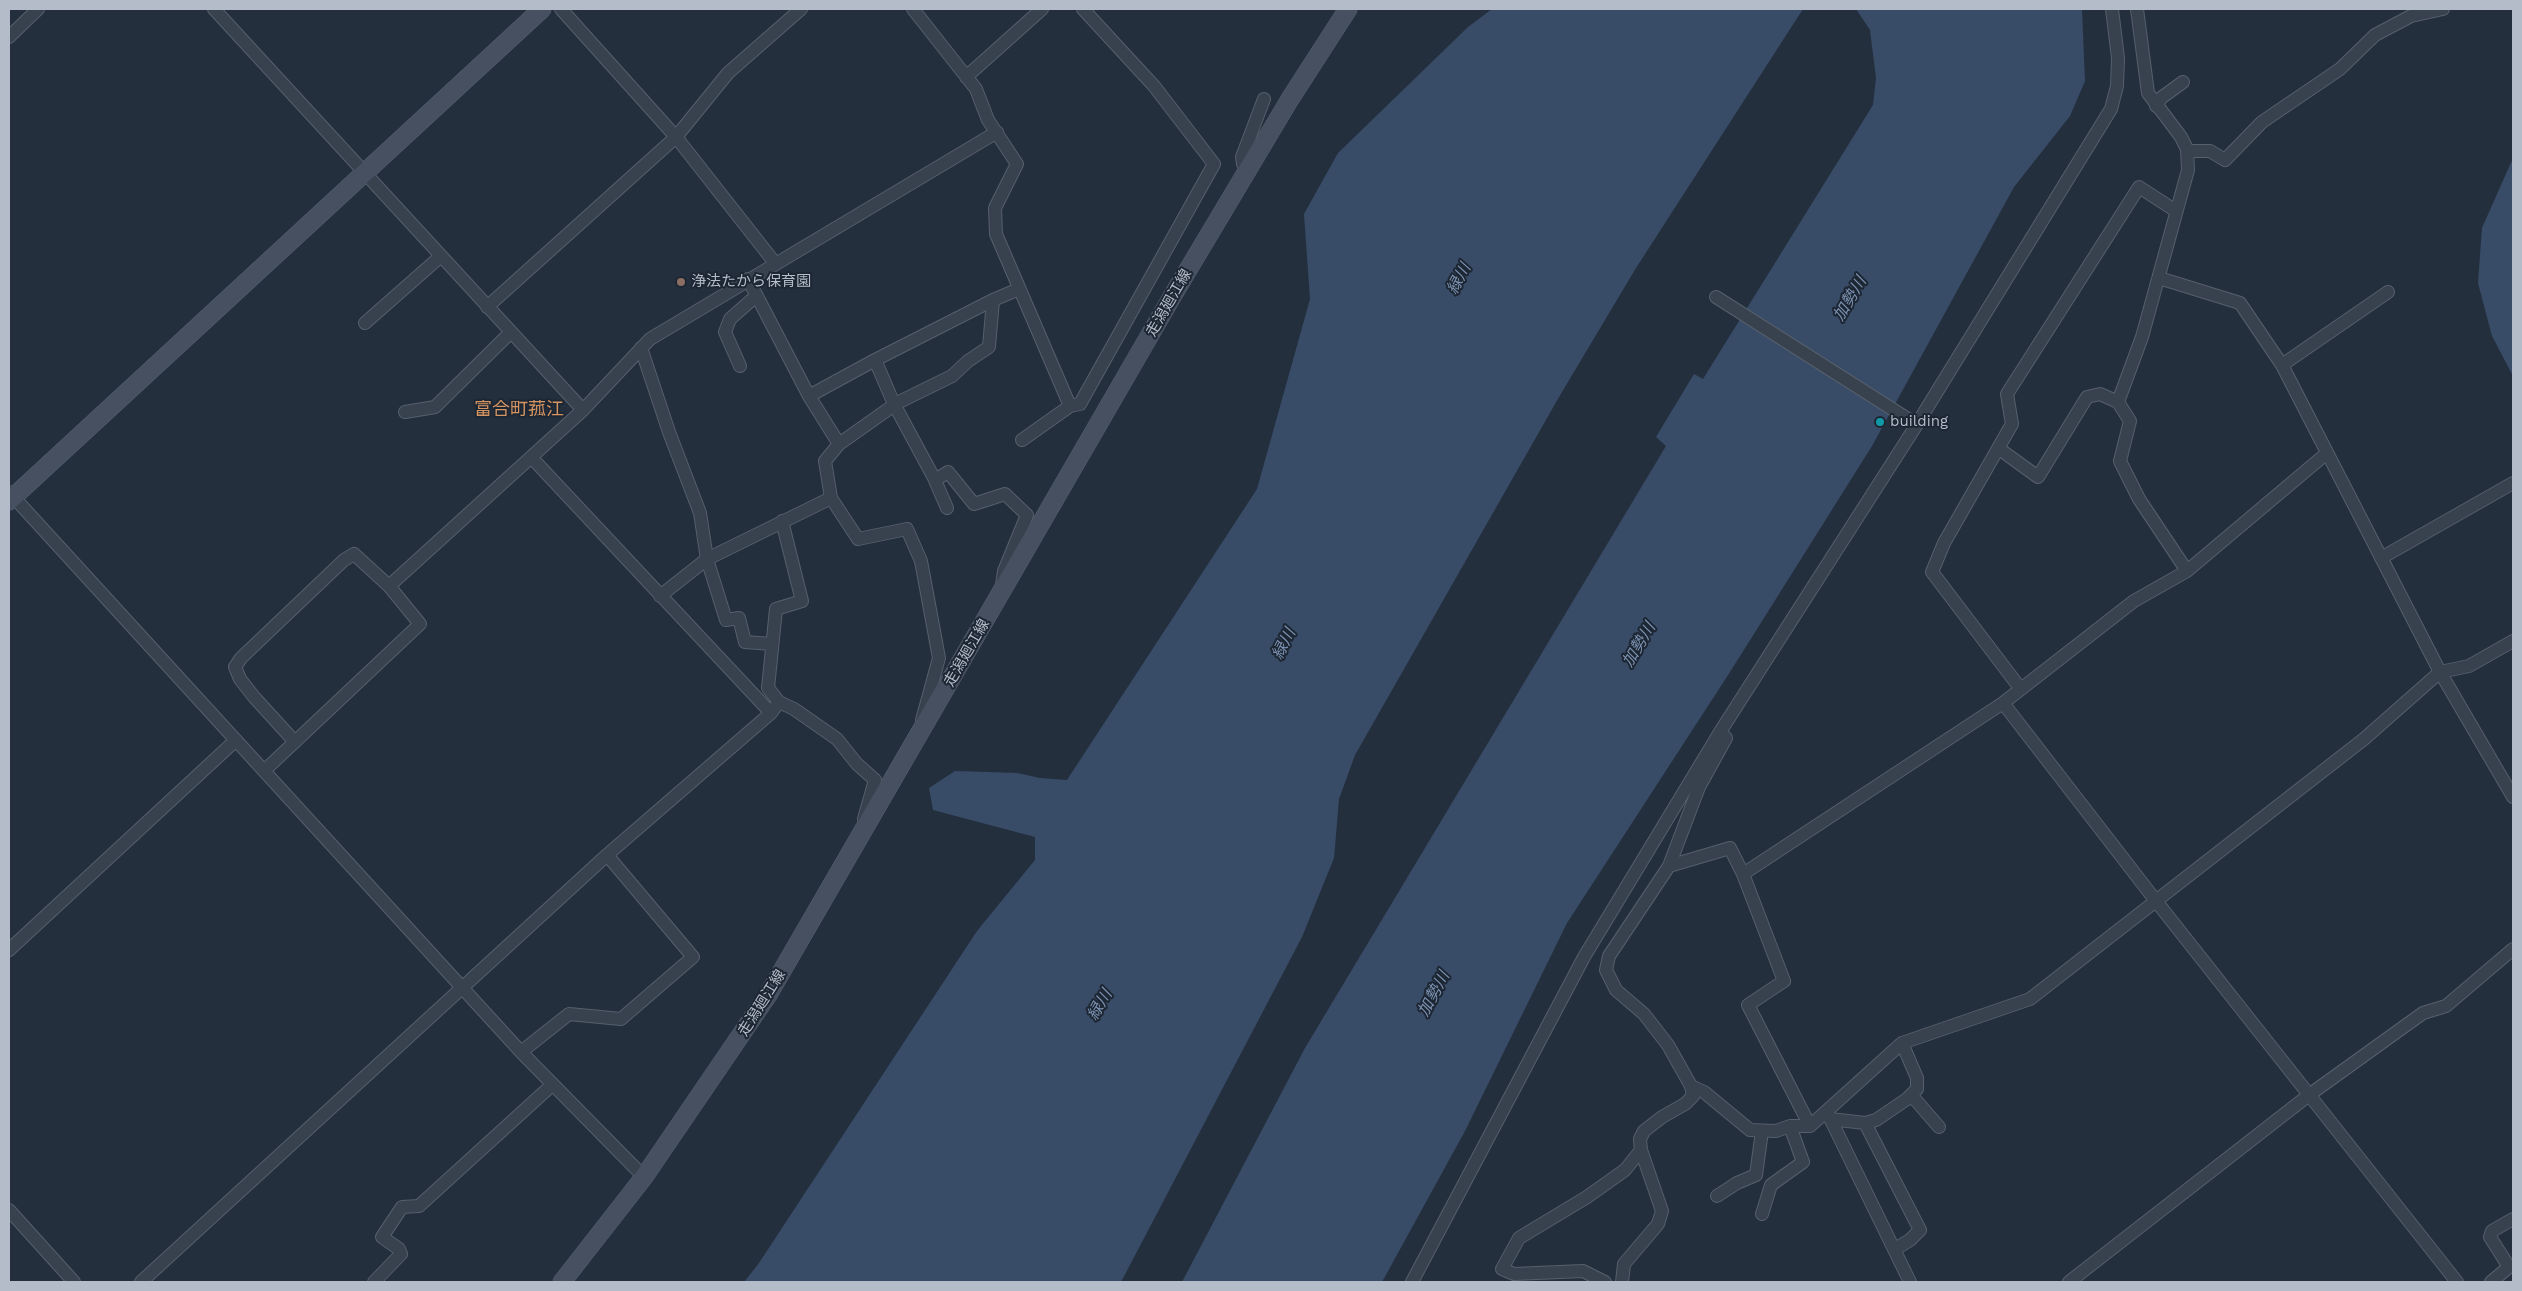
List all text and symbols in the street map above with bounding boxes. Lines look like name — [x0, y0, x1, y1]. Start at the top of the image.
water label: 緑川 — [1443, 260, 1475, 298]
street label: 走潟廻江線 — [1142, 266, 1196, 340]
place label: 浄法たから保育園 — [691, 273, 811, 291]
water label: 加勢川 — [1829, 273, 1871, 325]
marker: 浄法たから保育園 — [675, 276, 687, 288]
district label: 富合町菰江 — [474, 399, 564, 421]
place label: building — [1890, 413, 1948, 431]
marker: building — [1874, 416, 1886, 428]
street label: 走潟廻江線 — [940, 616, 994, 690]
water label: 加勢川 — [1618, 619, 1660, 671]
water label: 緑川 — [1268, 625, 1300, 663]
street label: 走潟廻江線 — [734, 966, 790, 1040]
water label: 加勢川 — [1414, 968, 1454, 1020]
water label: 緑川 — [1084, 986, 1116, 1024]

